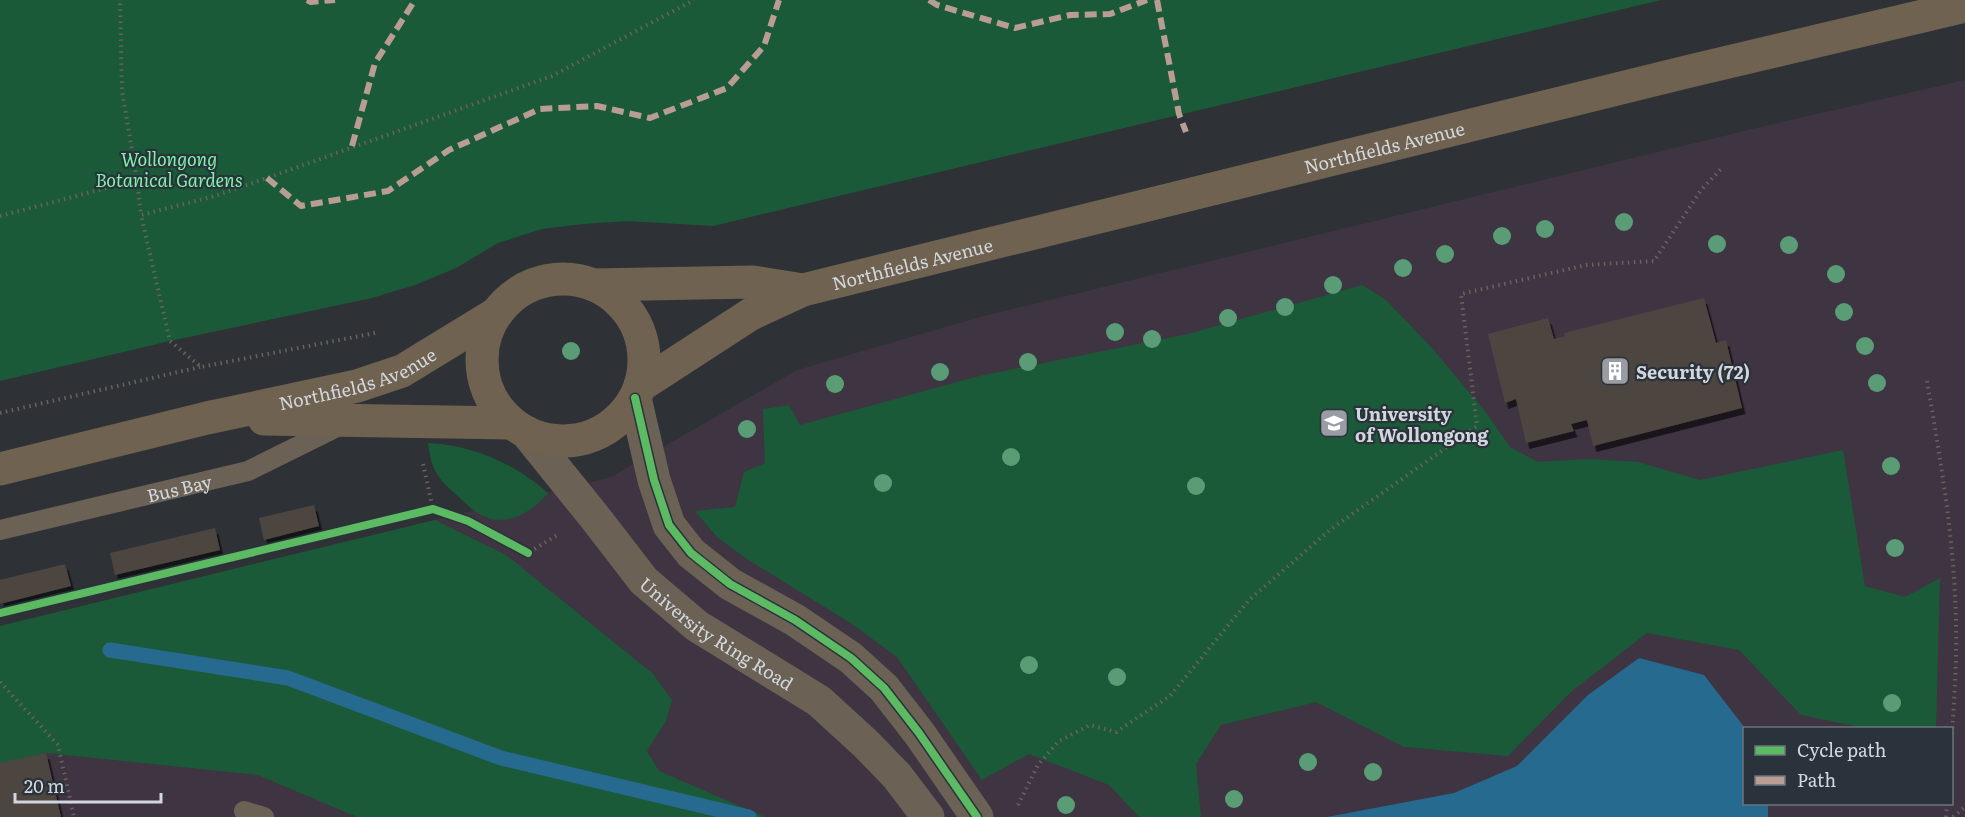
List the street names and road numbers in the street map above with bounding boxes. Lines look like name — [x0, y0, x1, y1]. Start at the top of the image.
street label: Northfields Avenue — [1301, 114, 1467, 179]
street label: Northfields Avenue — [829, 230, 995, 296]
street label: Northfields Avenue — [276, 340, 441, 416]
street label: Bus Bay — [144, 466, 215, 508]
street label: University Ring Road — [634, 570, 799, 696]

